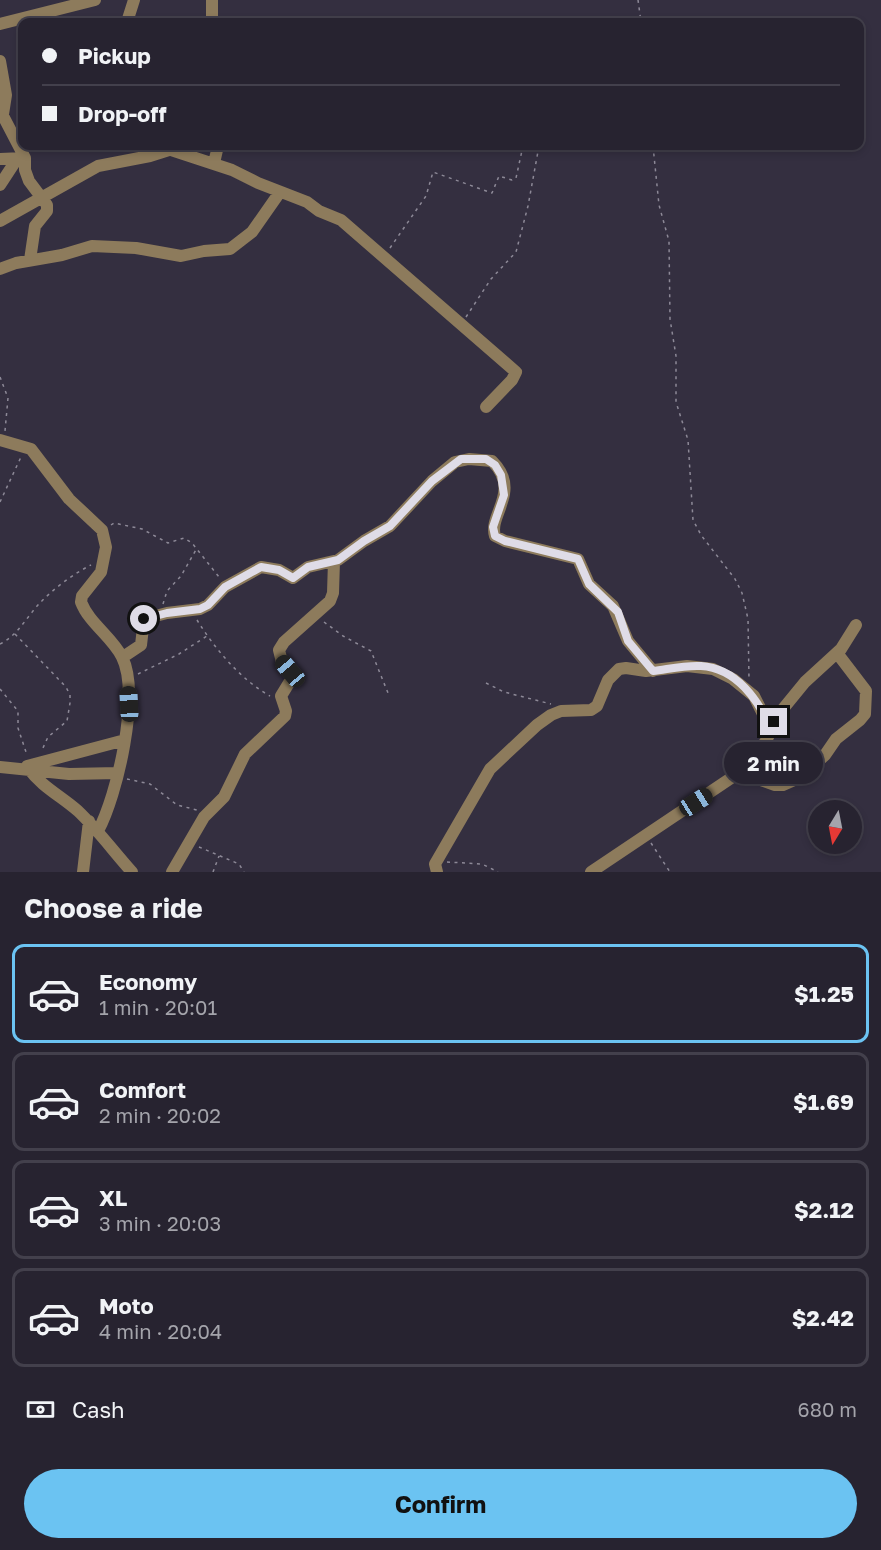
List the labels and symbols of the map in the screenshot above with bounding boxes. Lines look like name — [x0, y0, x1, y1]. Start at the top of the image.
route start — [130, 605, 157, 632]
car — [272, 651, 308, 691]
car — [119, 686, 139, 722]
route end — [760, 708, 787, 735]
callout: 2 min — [724, 743, 824, 785]
car — [676, 785, 716, 819]
north arrow — [808, 800, 862, 854]

